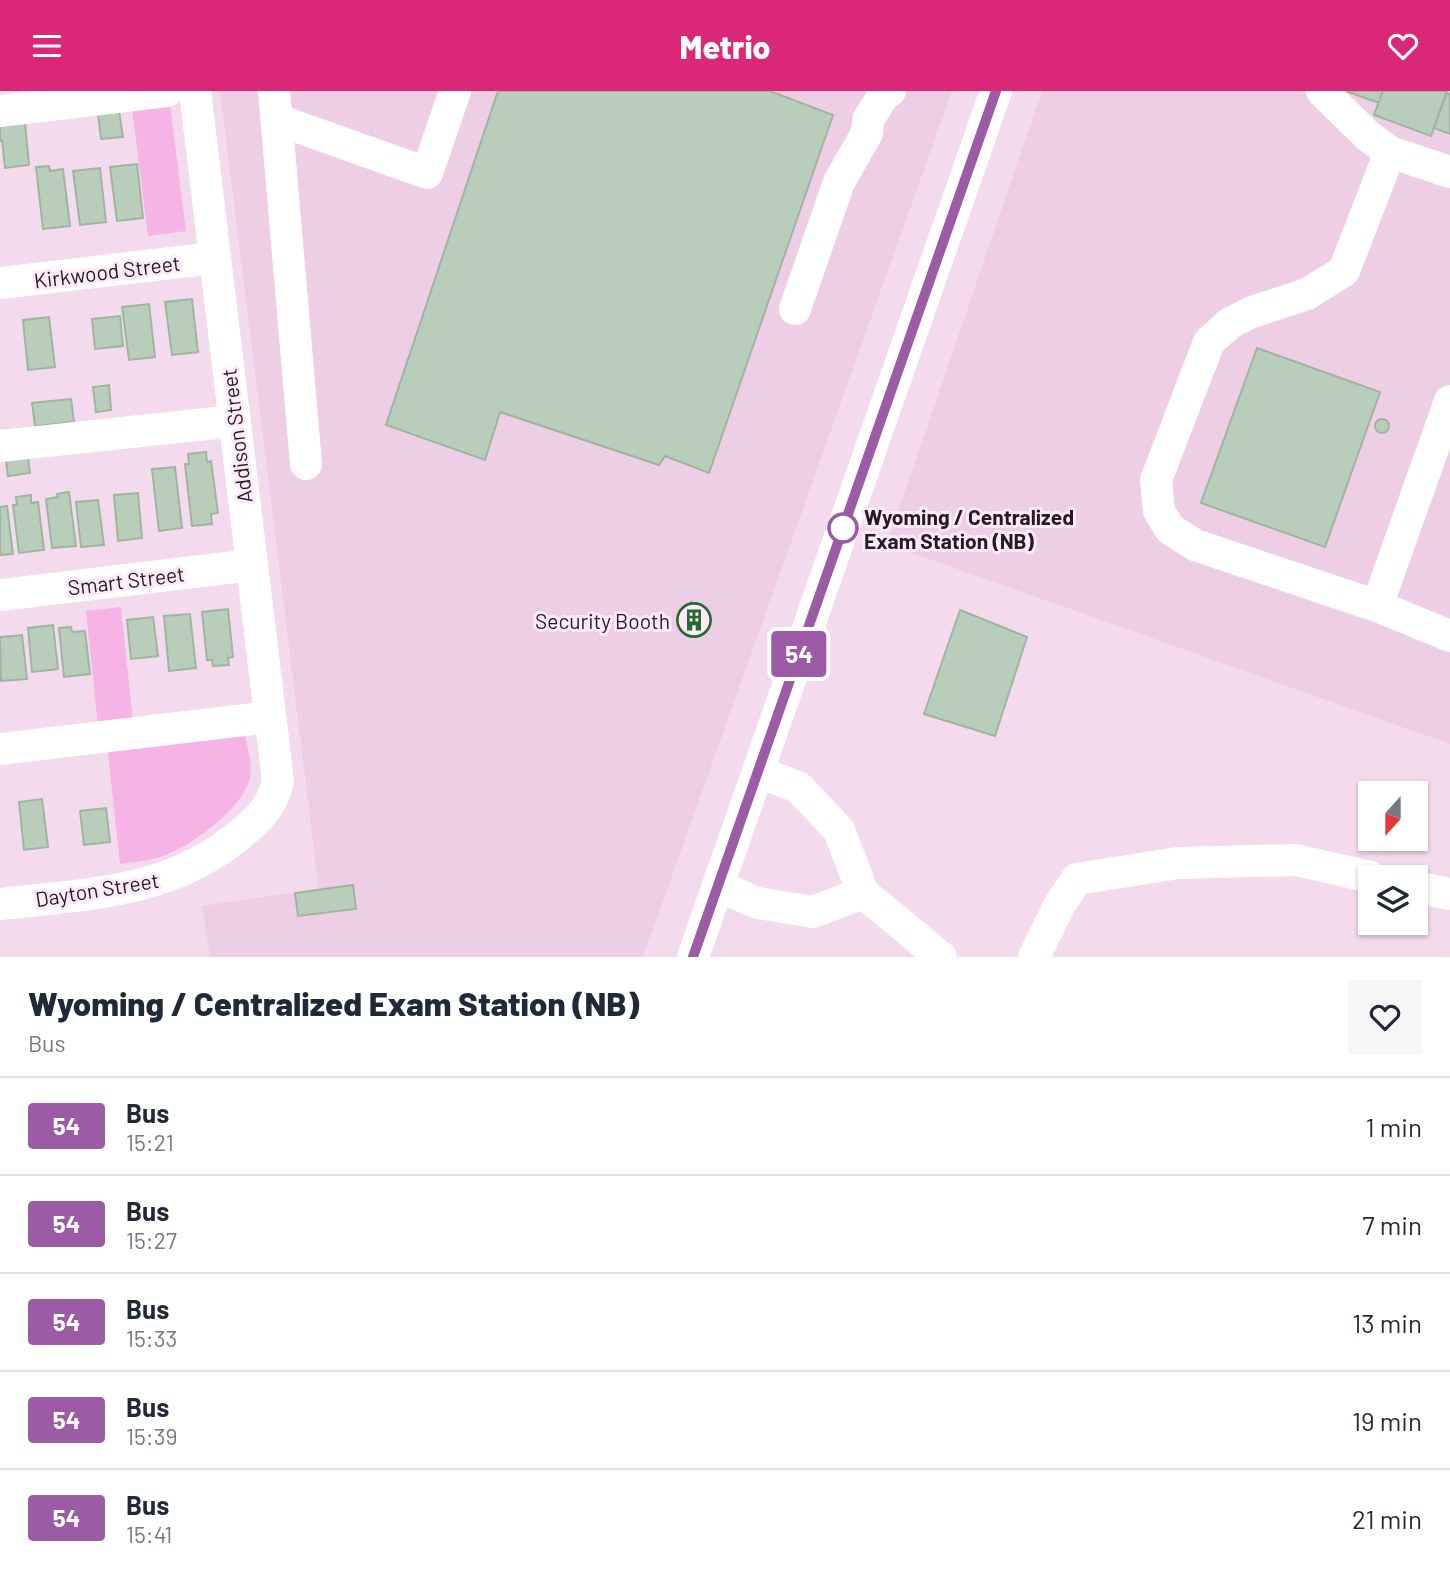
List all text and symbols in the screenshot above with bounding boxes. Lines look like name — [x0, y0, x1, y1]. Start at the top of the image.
icon: menu — [28, 27, 66, 65]
text: Metrio — [680, 27, 770, 65]
icon: heart — [1384, 27, 1422, 65]
street label: Kirkwood Street — [33, 250, 181, 292]
street label: Addison Street — [215, 367, 257, 505]
place label: Wyoming / Centralized Exam Station (NB) — [864, 504, 1074, 553]
marker: Wyoming / Centralized Exam Station (NB) — [828, 513, 858, 543]
street label: Smart Street — [66, 560, 186, 600]
building icon: Security Booth — [675, 601, 713, 639]
place label: Security Booth — [535, 608, 670, 633]
line badge: 54 — [768, 631, 830, 677]
text: 54 — [785, 639, 813, 668]
north arrow — [1358, 781, 1428, 851]
map controls — [1358, 781, 1428, 935]
button: layers — [1358, 865, 1428, 935]
street label: Dayton Street — [33, 867, 161, 911]
button: heart — [1348, 980, 1422, 1054]
text: Wyoming / Centralized Exam Station (NB) — [28, 983, 639, 1023]
text: Bus — [28, 1029, 66, 1057]
text: Bus — [126, 1097, 169, 1128]
text: 54 — [53, 1111, 80, 1140]
text: 1 min — [1366, 1111, 1422, 1142]
text: 15:21 — [126, 1128, 174, 1156]
text: Bus — [126, 1195, 169, 1226]
text: 54 — [53, 1209, 80, 1238]
text: 7 min — [1362, 1209, 1422, 1240]
text: 15:27 — [126, 1226, 177, 1254]
text: Bus — [126, 1293, 169, 1324]
text: 54 — [53, 1307, 80, 1336]
text: 13 min — [1352, 1307, 1422, 1338]
text: 15:33 — [126, 1324, 177, 1352]
text: Bus — [126, 1391, 169, 1422]
text: 54 — [53, 1405, 80, 1434]
text: 19 min — [1352, 1405, 1422, 1436]
text: 15:39 — [126, 1422, 178, 1450]
text: Bus — [126, 1489, 169, 1520]
text: 54 — [53, 1503, 80, 1532]
text: 21 min — [1352, 1503, 1422, 1534]
text: 15:41 — [126, 1520, 172, 1548]

